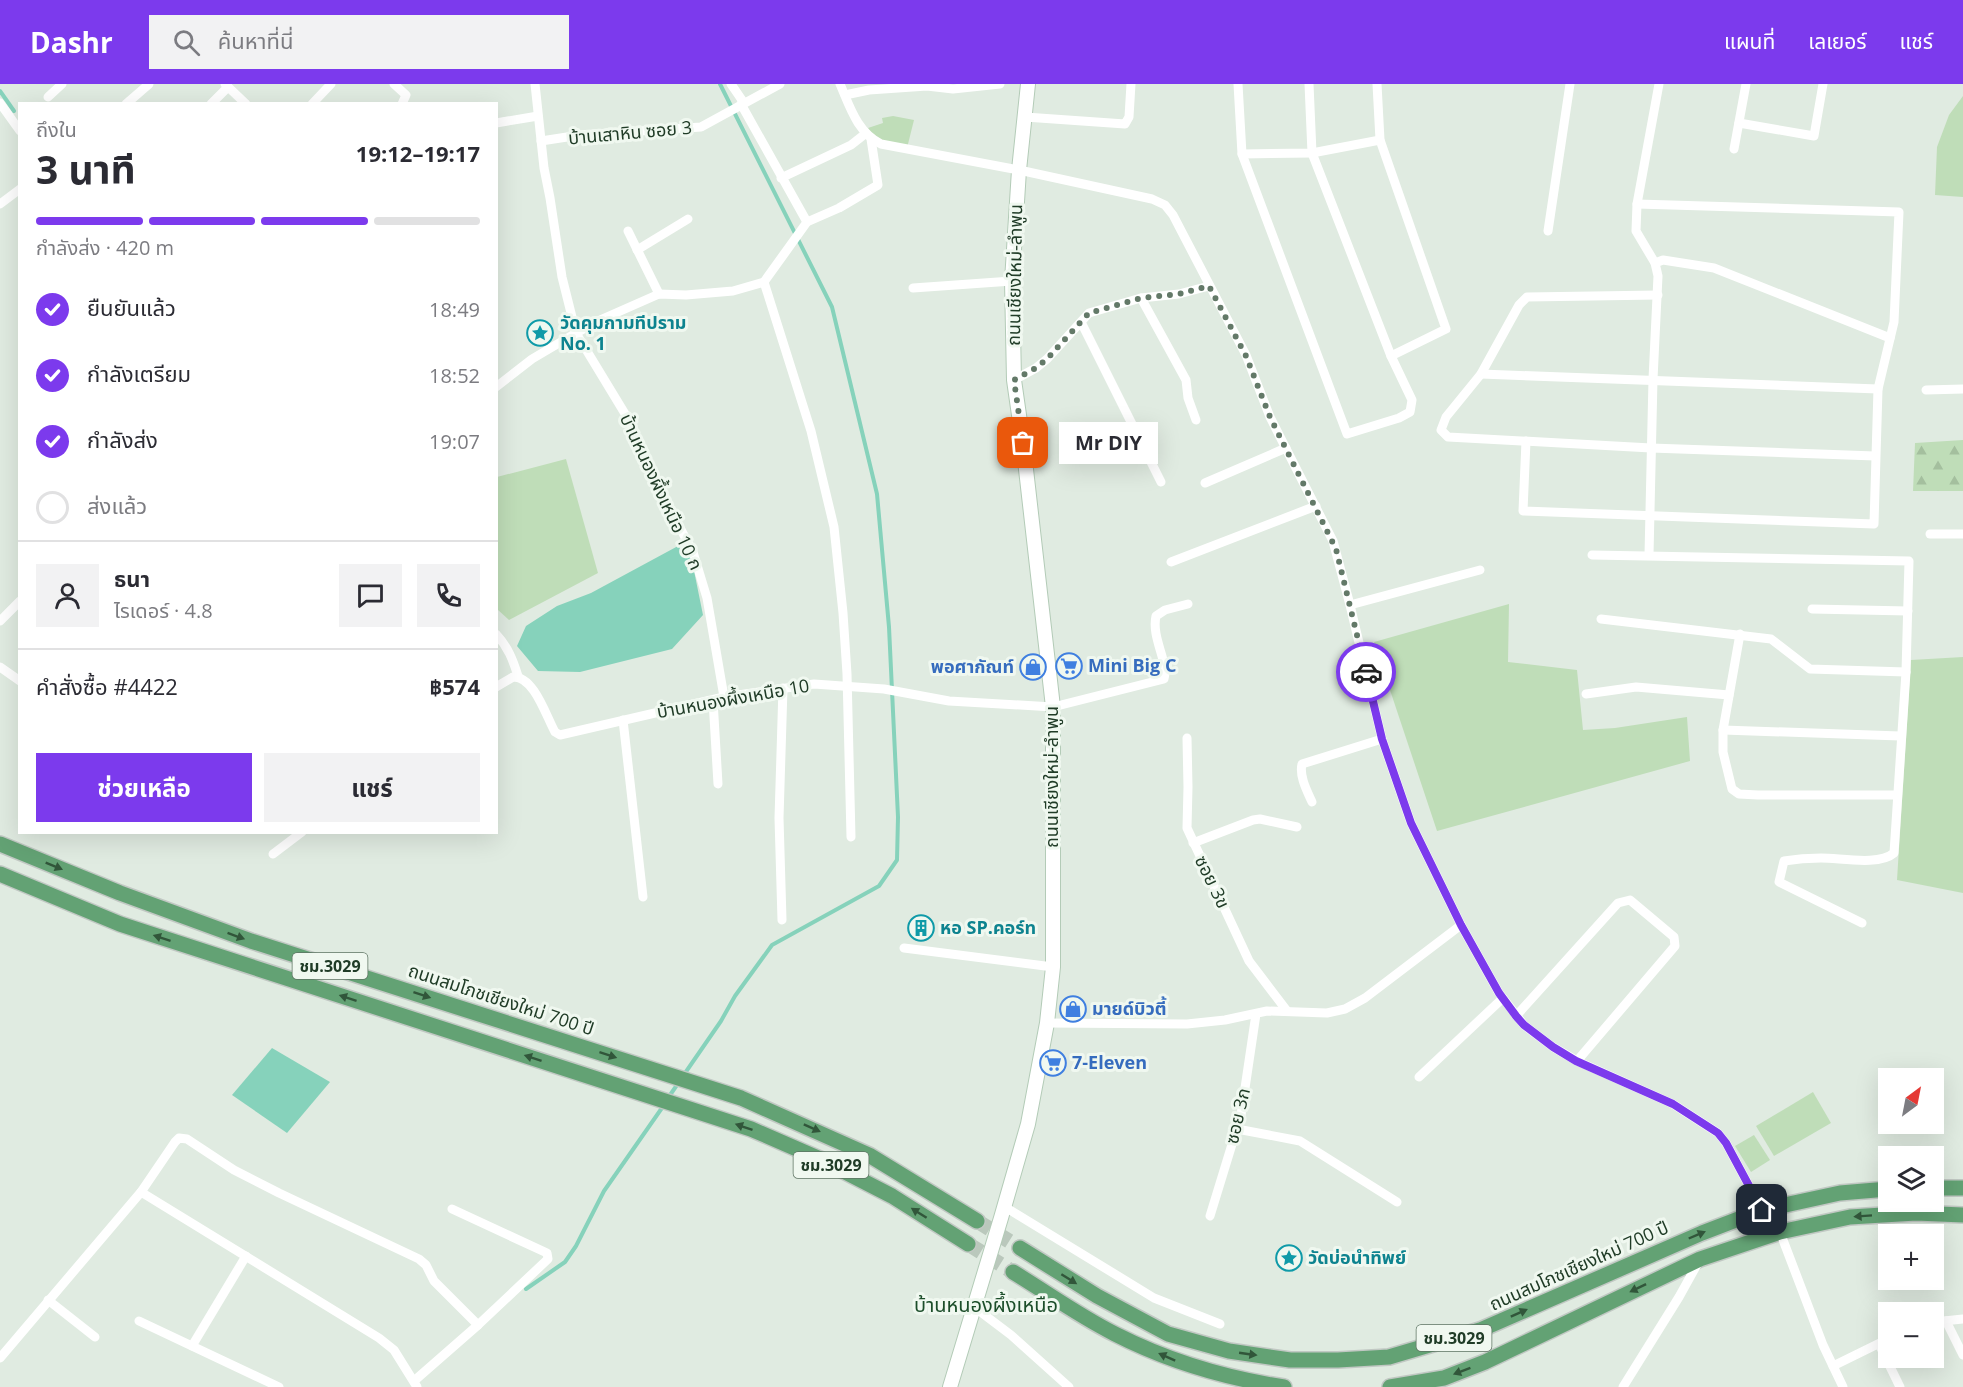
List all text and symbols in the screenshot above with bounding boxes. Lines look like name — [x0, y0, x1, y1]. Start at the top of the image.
search box — [149, 15, 569, 69]
text: Dashr — [30, 23, 113, 61]
text: ค้นหาที่นี่ — [218, 25, 293, 55]
icon: search — [170, 26, 203, 59]
text: แผนที่ — [1724, 27, 1775, 55]
text: เลเยอร์ — [1808, 27, 1867, 55]
text: แชร์ — [1900, 27, 1933, 55]
street label: บ้านเสาหิน ซอย 3 — [567, 115, 693, 149]
text: ถึงใน — [36, 116, 77, 143]
text: 19:12–19:17 — [356, 138, 480, 168]
text: 3 นาที — [36, 142, 136, 195]
street label: ถนนเชียงใหม่-ลำพูน — [1001, 204, 1028, 346]
text: กำลังส่ง · 420 m — [36, 234, 174, 261]
text: ยืนยันแล้ว — [87, 292, 176, 322]
icon: check — [36, 293, 69, 326]
text: 18:49 — [429, 296, 480, 323]
place label: วัดคุมกามทีปราม No. 1 — [560, 310, 686, 355]
place icon: วัดคุมกามทีปราม No. 1 — [525, 318, 555, 348]
text: กำลังเตรียม — [87, 358, 191, 388]
icon: check — [36, 359, 69, 392]
text: 18:52 — [429, 362, 480, 389]
street label: บ้านหนองผึ้งเหนือ 10 ก — [615, 409, 709, 574]
pin — [997, 417, 1048, 468]
callout: Mr DIY — [1059, 422, 1158, 464]
text: กำลังส่ง — [87, 424, 158, 454]
icon: check — [36, 425, 69, 458]
icon: bag — [1006, 426, 1039, 459]
text: 19:07 — [429, 428, 480, 455]
text: Mr DIY — [1075, 429, 1142, 456]
text: ส่งแล้ว — [87, 490, 147, 520]
text: ธนา — [114, 563, 150, 593]
button: person — [36, 564, 99, 627]
button: chat — [339, 564, 402, 627]
button: phone — [417, 564, 480, 627]
text: ไรเดอร์ · 4.8 — [114, 597, 213, 624]
courier — [1336, 642, 1396, 702]
supermarket icon: Mini Big C — [1054, 651, 1084, 681]
shop icon: พอศากัณท์ — [1018, 652, 1048, 682]
place label: Mini Big C — [1088, 653, 1176, 677]
place label: พอศากัณท์ — [931, 654, 1014, 678]
icon: car — [1350, 656, 1383, 689]
text: คำสั่งซื้อ #4422 — [36, 671, 178, 701]
text: ฿574 — [429, 671, 480, 701]
street label: บ้านหนองผึ้งเหนือ 10 — [655, 673, 811, 723]
street label: ถนนเชียงใหม่-ลำพูน — [1039, 706, 1064, 848]
button: ช่วยเหลือ — [36, 753, 252, 822]
button: แชร์ — [264, 753, 480, 822]
street label: ซอย 3ข — [1190, 851, 1236, 912]
one-way arrow — [45, 862, 63, 872]
building icon: หอ SP.คอร์ท — [906, 913, 936, 943]
place label: หอ SP.คอร์ท — [940, 915, 1036, 939]
one-way arrow — [228, 931, 246, 941]
one-way arrow — [153, 933, 171, 942]
road number: ชม.3029 — [292, 953, 368, 979]
street label: ถนนสมโภชเชียงใหม่ 700 ปี — [405, 958, 597, 1040]
one-way arrow — [413, 991, 431, 1000]
one-way arrow — [339, 993, 357, 1002]
shop icon: มายด์บิวตี้ — [1058, 994, 1088, 1024]
place label: มายด์บิวตี้ — [1092, 996, 1167, 1020]
supermarket icon: 7-Eleven — [1038, 1048, 1068, 1078]
one-way arrow — [599, 1050, 617, 1060]
place label: 7-Eleven — [1072, 1050, 1147, 1074]
one-way arrow — [524, 1053, 542, 1062]
north arrow — [1878, 1068, 1944, 1134]
map controls — [1878, 1068, 1944, 1368]
street label: ซอย 3ก — [1219, 1085, 1255, 1146]
one-way arrow — [735, 1122, 753, 1132]
one-way arrow — [803, 1123, 821, 1133]
button: layers — [1878, 1146, 1944, 1212]
road number: ชม.3029 — [794, 1152, 868, 1178]
pin — [1736, 1184, 1787, 1235]
icon: home — [1745, 1193, 1778, 1226]
one-way arrow — [911, 1208, 927, 1219]
one-way arrow — [1853, 1212, 1872, 1221]
street label: ถนนสมโภชเชียงใหม่ 700 ปี — [1485, 1215, 1672, 1315]
button: + — [1878, 1224, 1944, 1290]
one-way arrow — [1689, 1230, 1707, 1240]
place icon: วัดบ่อนำทิพย์ — [1274, 1243, 1304, 1273]
place label: วัดบ่อนำทิพย์ — [1308, 1245, 1406, 1269]
one-way arrow — [1061, 1274, 1078, 1285]
one-way arrow — [1630, 1284, 1647, 1293]
district label: บ้านหนองผึ้งเหนือ — [914, 1291, 1058, 1318]
button: − — [1878, 1302, 1944, 1368]
one-way arrow — [1510, 1308, 1528, 1318]
road number: ชม.3029 — [1416, 1325, 1492, 1351]
one-way arrow — [1238, 1349, 1257, 1358]
one-way arrow — [1158, 1351, 1176, 1361]
one-way arrow — [1452, 1366, 1470, 1376]

